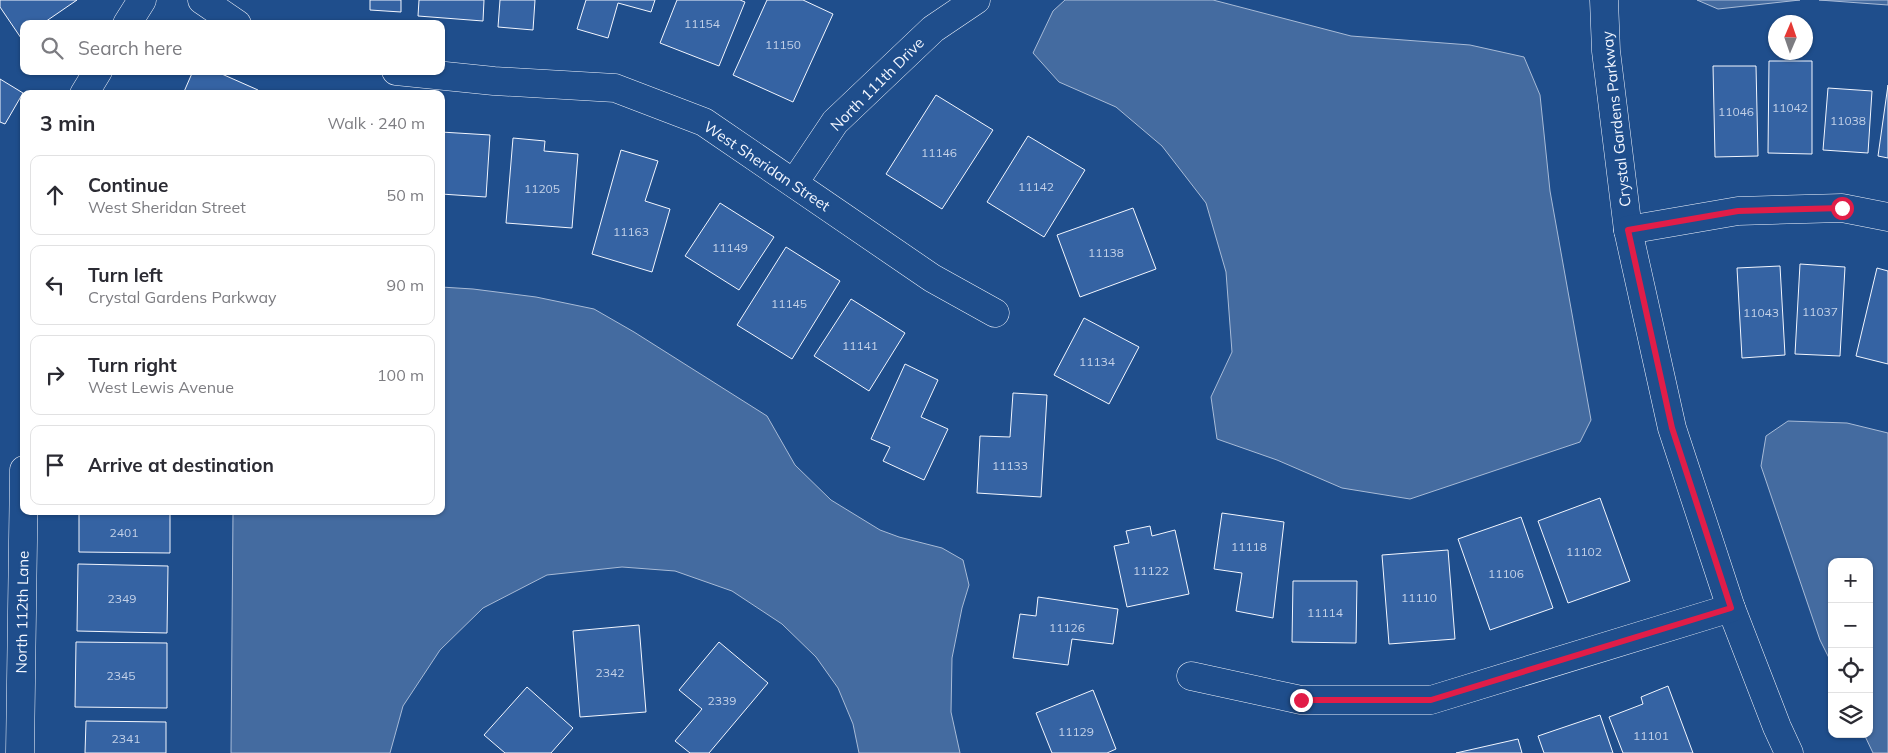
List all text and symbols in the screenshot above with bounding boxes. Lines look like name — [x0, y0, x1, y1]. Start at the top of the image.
north arrow — [1768, 15, 1813, 60]
house number: 11154 — [684, 16, 720, 31]
search box — [20, 20, 445, 75]
street label: Crystal Gardens Parkway — [1597, 30, 1635, 208]
street label: North 111th Drive — [826, 33, 928, 135]
icon: search — [38, 34, 66, 62]
text: Search here — [78, 36, 182, 60]
house number: 11150 — [765, 37, 801, 52]
house number: 11042 — [1772, 100, 1808, 115]
house number: 11046 — [1718, 104, 1754, 119]
text: 3 min — [40, 110, 95, 136]
text: Walk · 240 m — [327, 113, 425, 133]
house number: 11038 — [1830, 113, 1866, 128]
street label: West Sheridan Street — [700, 117, 834, 215]
house number: 11146 — [921, 145, 957, 160]
text: Continue — [88, 173, 168, 197]
house number: 11142 — [1018, 179, 1054, 194]
icon: ahead — [41, 181, 69, 209]
house number: 11205 — [524, 181, 560, 196]
text: 50 m — [387, 185, 424, 205]
text: West Sheridan Street — [88, 197, 246, 217]
route start — [1831, 197, 1854, 220]
house number: 11163 — [613, 224, 649, 239]
house number: 11149 — [712, 240, 748, 255]
house number: 11138 — [1088, 245, 1124, 260]
text: Turn left — [88, 263, 163, 287]
icon: left — [41, 271, 69, 299]
text: 90 m — [387, 275, 424, 295]
text: Crystal Gardens Parkway — [88, 287, 277, 307]
house number: 11145 — [771, 296, 807, 311]
house number: 11037 — [1802, 304, 1838, 319]
house number: 11043 — [1743, 305, 1779, 320]
house number: 11141 — [842, 338, 878, 353]
text: Turn right — [88, 353, 177, 377]
house number: 11134 — [1079, 354, 1115, 369]
icon: right — [41, 361, 69, 389]
text: 100 m — [377, 365, 424, 385]
text: West Lewis Avenue — [88, 377, 234, 397]
icon: arrive — [41, 451, 69, 479]
text: Arrive at destination — [88, 453, 274, 477]
house number: 11133 — [992, 458, 1028, 473]
house number: 2401 — [110, 525, 138, 540]
house number: 11118 — [1231, 539, 1267, 554]
house number: 11102 — [1566, 544, 1602, 559]
street label: North 112th Lane — [11, 551, 33, 673]
map controls — [1828, 558, 1873, 738]
button: + — [1828, 558, 1873, 603]
house number: 11122 — [1133, 563, 1169, 578]
house number: 11106 — [1488, 566, 1524, 581]
house number: 11110 — [1401, 590, 1437, 605]
house number: 2349 — [108, 591, 136, 606]
button: − — [1828, 603, 1873, 648]
house number: 11114 — [1307, 605, 1343, 620]
house number: 11126 — [1049, 620, 1085, 635]
button: locate — [1828, 648, 1873, 693]
house number: 2342 — [596, 665, 624, 680]
house number: 2345 — [107, 668, 135, 683]
route end — [1290, 689, 1313, 712]
house number: 2339 — [708, 693, 736, 708]
button: layers — [1828, 693, 1873, 738]
house number: 11129 — [1058, 724, 1094, 739]
house number: 11101 — [1633, 728, 1669, 743]
house number: 2341 — [112, 731, 140, 746]

